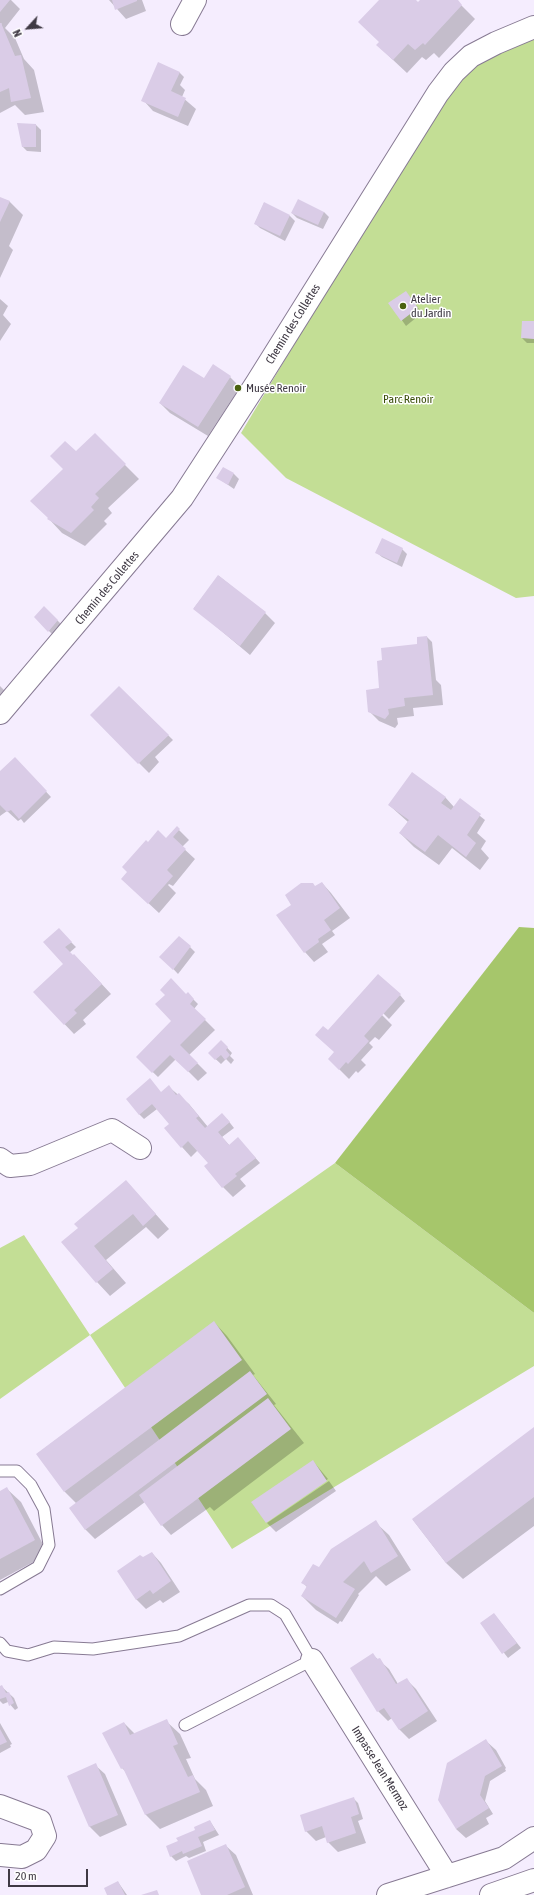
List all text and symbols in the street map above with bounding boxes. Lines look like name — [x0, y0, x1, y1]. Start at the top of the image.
north arrow — [8, 8, 48, 48]
text: N — [10, 28, 24, 39]
street label: Chemin des Collettes — [263, 281, 323, 367]
place label: Atelier du Jardin — [411, 292, 451, 320]
marker: Atelier du Jardin — [398, 301, 408, 311]
place label: Musée Renoir — [246, 381, 306, 395]
marker: Musée Renoir — [233, 383, 243, 393]
park label: Parc Renoir — [383, 392, 433, 406]
street label: Chemin des Collettes — [72, 548, 142, 628]
street label: Impasse Jean Mermoz — [348, 1723, 412, 1813]
scale bar — [10, 1861, 90, 1887]
text: 20 m — [15, 1869, 37, 1883]

